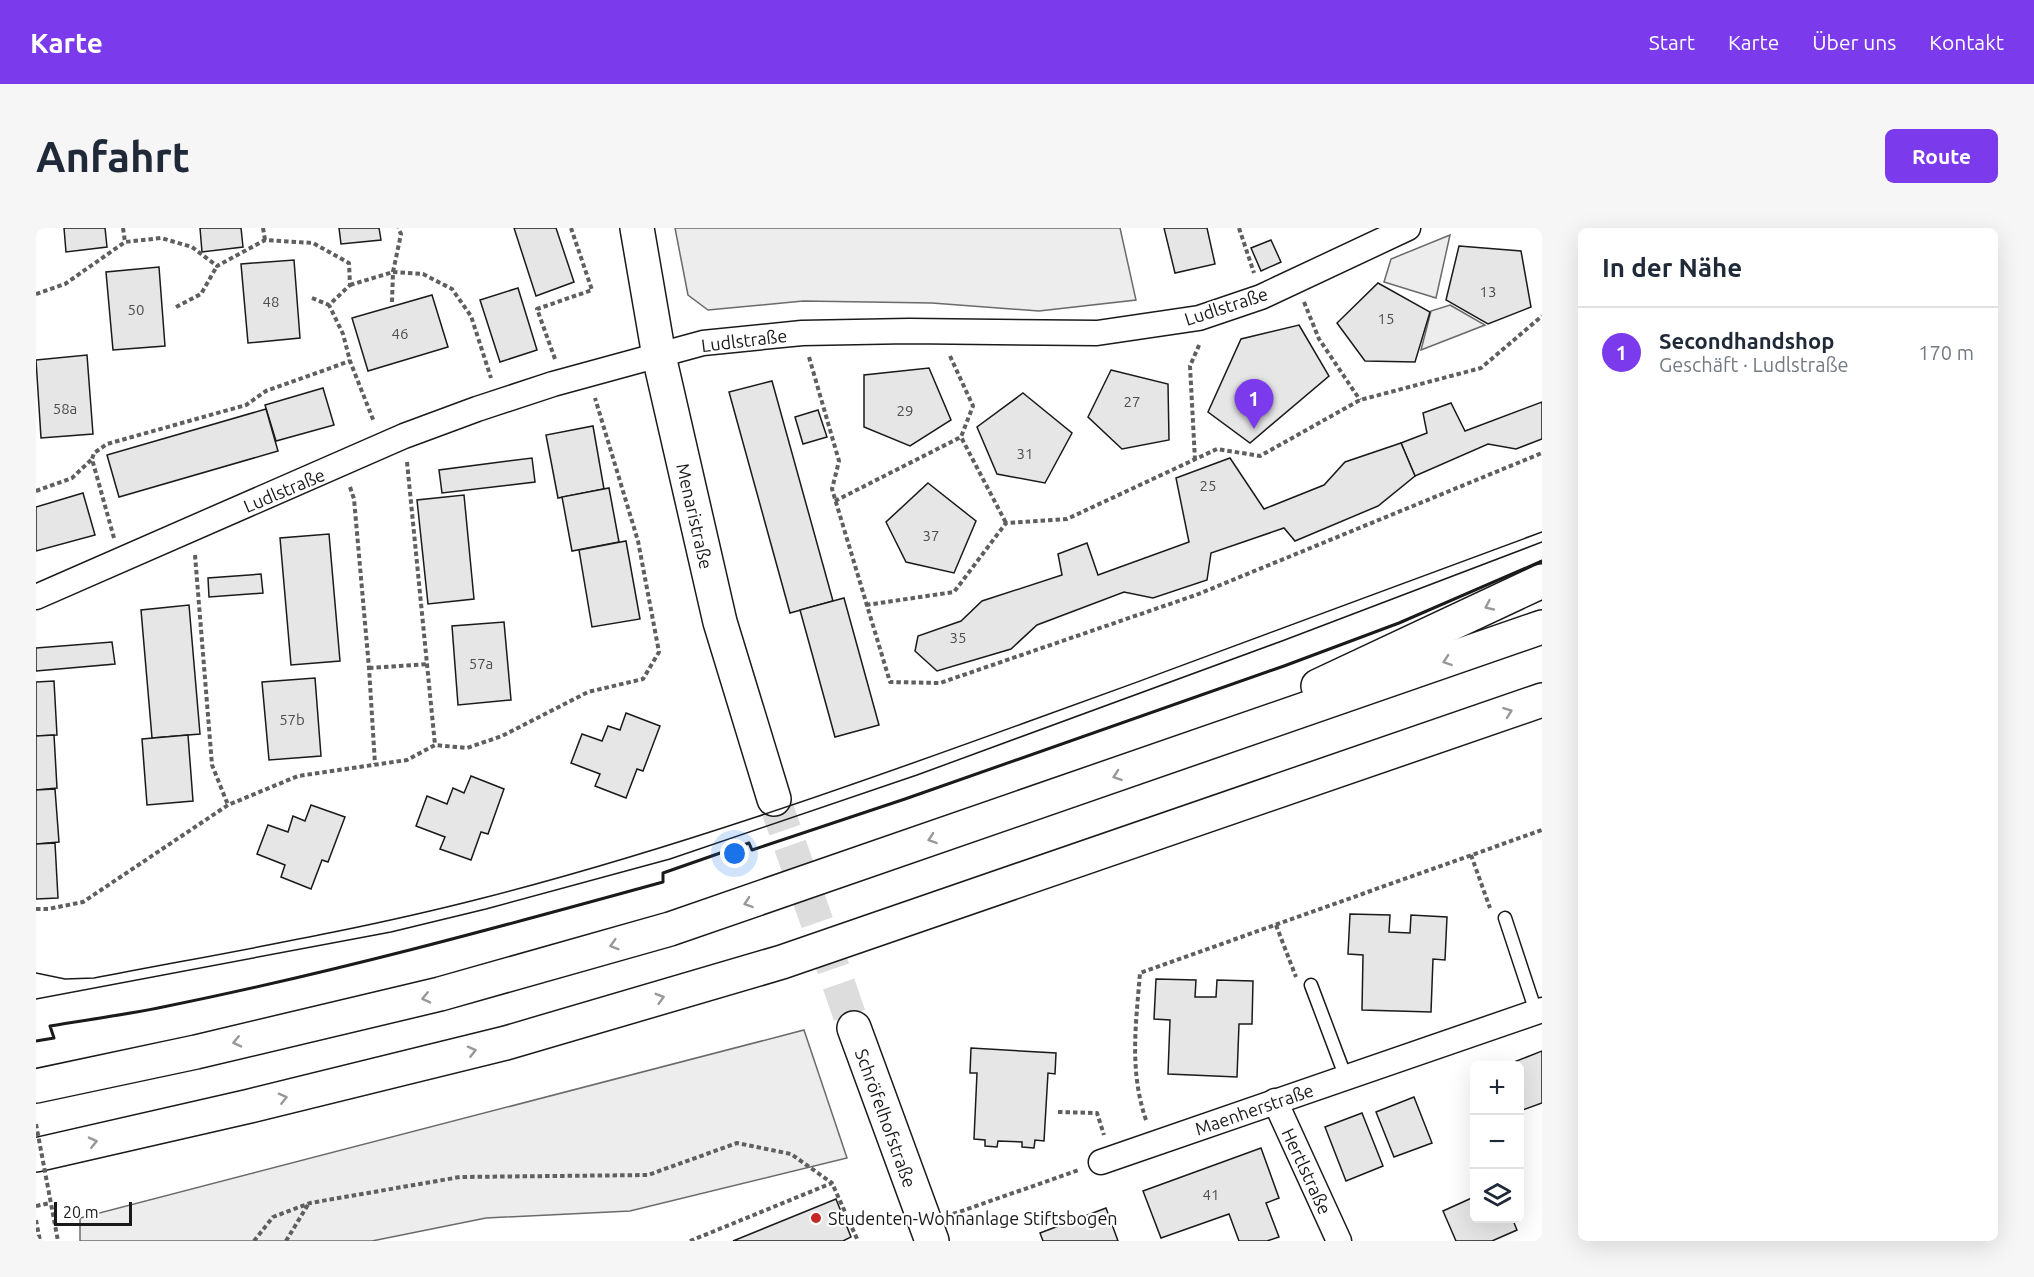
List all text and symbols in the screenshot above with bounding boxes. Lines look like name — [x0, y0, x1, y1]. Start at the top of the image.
text: Karte — [30, 27, 103, 58]
text: Start — [1649, 30, 1695, 54]
text: Karte — [1728, 30, 1779, 54]
text: Über uns — [1812, 30, 1896, 54]
text: Kontakt — [1929, 30, 2004, 54]
button: Route — [1885, 129, 1998, 183]
text: Anfahrt — [36, 133, 190, 180]
text: In der Nähe — [1602, 253, 1742, 282]
street label: Ludlstraße — [1182, 283, 1270, 329]
house number: 13 — [1480, 283, 1496, 300]
house number: 48 — [263, 293, 279, 310]
house number: 50 — [128, 301, 144, 318]
house number: 15 — [1378, 310, 1394, 327]
house number: 46 — [392, 325, 408, 342]
street label: Ludlstraße — [700, 325, 788, 355]
text: Secondhandshop — [1659, 328, 1834, 353]
text: 1 — [1616, 341, 1627, 364]
text: 170 m — [1918, 341, 1974, 364]
text: Geschäft · Ludlstraße — [1659, 353, 1849, 376]
pin: 1 — [1234, 380, 1274, 429]
house number: 27 — [1124, 393, 1140, 410]
house number: 58a — [53, 400, 77, 417]
house number: 29 — [897, 402, 913, 419]
house number: 31 — [1017, 445, 1033, 462]
street label: Menaristraße — [673, 461, 717, 571]
street label: Ludlstraße — [240, 464, 328, 516]
house number: 25 — [1200, 477, 1216, 494]
house number: 37 — [923, 527, 939, 544]
one-way arrow — [1484, 598, 1495, 610]
house number: 35 — [950, 629, 966, 646]
one-way arrow — [1442, 653, 1453, 666]
house number: 57a — [469, 655, 493, 672]
one-way arrow — [1503, 707, 1513, 720]
house number: 57b — [279, 711, 305, 728]
one-way arrow — [1112, 768, 1123, 781]
one-way arrow — [927, 832, 938, 845]
your location — [720, 839, 749, 868]
one-way arrow — [743, 895, 754, 908]
one-way arrow — [609, 938, 620, 950]
one-way arrow — [422, 990, 432, 1003]
one-way arrow — [654, 993, 665, 1005]
one-way arrow — [232, 1035, 242, 1048]
one-way arrow — [467, 1046, 477, 1059]
street label: Schröfelhofstraße — [852, 1046, 920, 1190]
map controls — [1470, 1061, 1524, 1223]
button: + — [1470, 1061, 1524, 1115]
street label: Maenherstraße — [1192, 1079, 1316, 1139]
one-way arrow — [278, 1092, 288, 1105]
button: − — [1470, 1115, 1524, 1169]
street label: Hertlstraße — [1278, 1125, 1336, 1217]
one-way arrow — [88, 1137, 98, 1150]
button: layers — [1470, 1169, 1524, 1223]
house number: 41 — [1203, 1186, 1219, 1203]
scale bar — [54, 1199, 132, 1226]
text: 20 m — [63, 1203, 99, 1221]
place label: Studenten-Wohnanlage Stiftsbogen — [828, 1208, 1118, 1228]
marker: Studenten-Wohnanlage Stiftsbogen — [809, 1211, 823, 1225]

